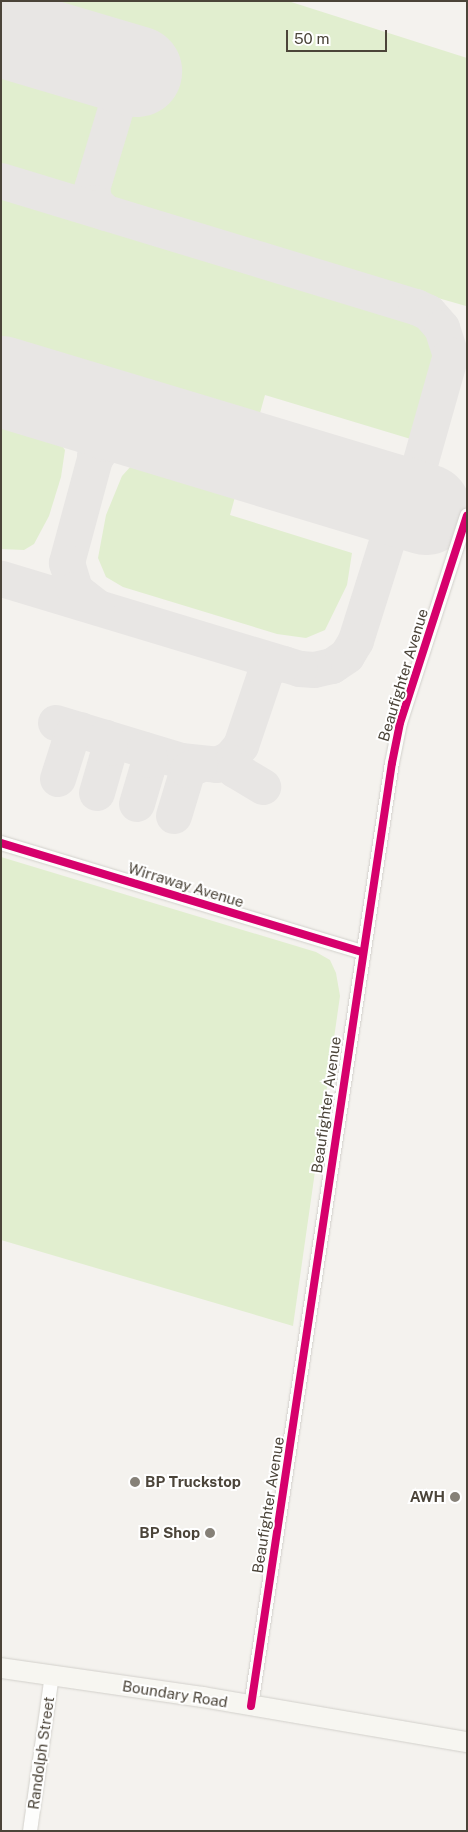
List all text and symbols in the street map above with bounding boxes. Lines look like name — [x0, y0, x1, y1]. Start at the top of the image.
scale bar — [288, 20, 389, 52]
text: 50 m — [294, 30, 329, 47]
street label: Beaufighter Avenue — [374, 606, 432, 744]
street label: Wirraway Avenue — [126, 859, 246, 911]
street label: Beaufighter Avenue — [307, 1035, 345, 1175]
street label: Beaufighter Avenue — [248, 1435, 288, 1575]
place label: BP Truckstop — [145, 1473, 241, 1491]
marker: BP Truckstop — [129, 1476, 141, 1488]
place label: AWH — [410, 1488, 445, 1506]
marker: AWH — [449, 1491, 461, 1503]
place label: BP Shop — [139, 1524, 200, 1542]
marker: BP Shop — [204, 1527, 216, 1539]
street label: Boundary Road — [121, 1677, 229, 1711]
street label: Randolph Street — [24, 1695, 58, 1811]

